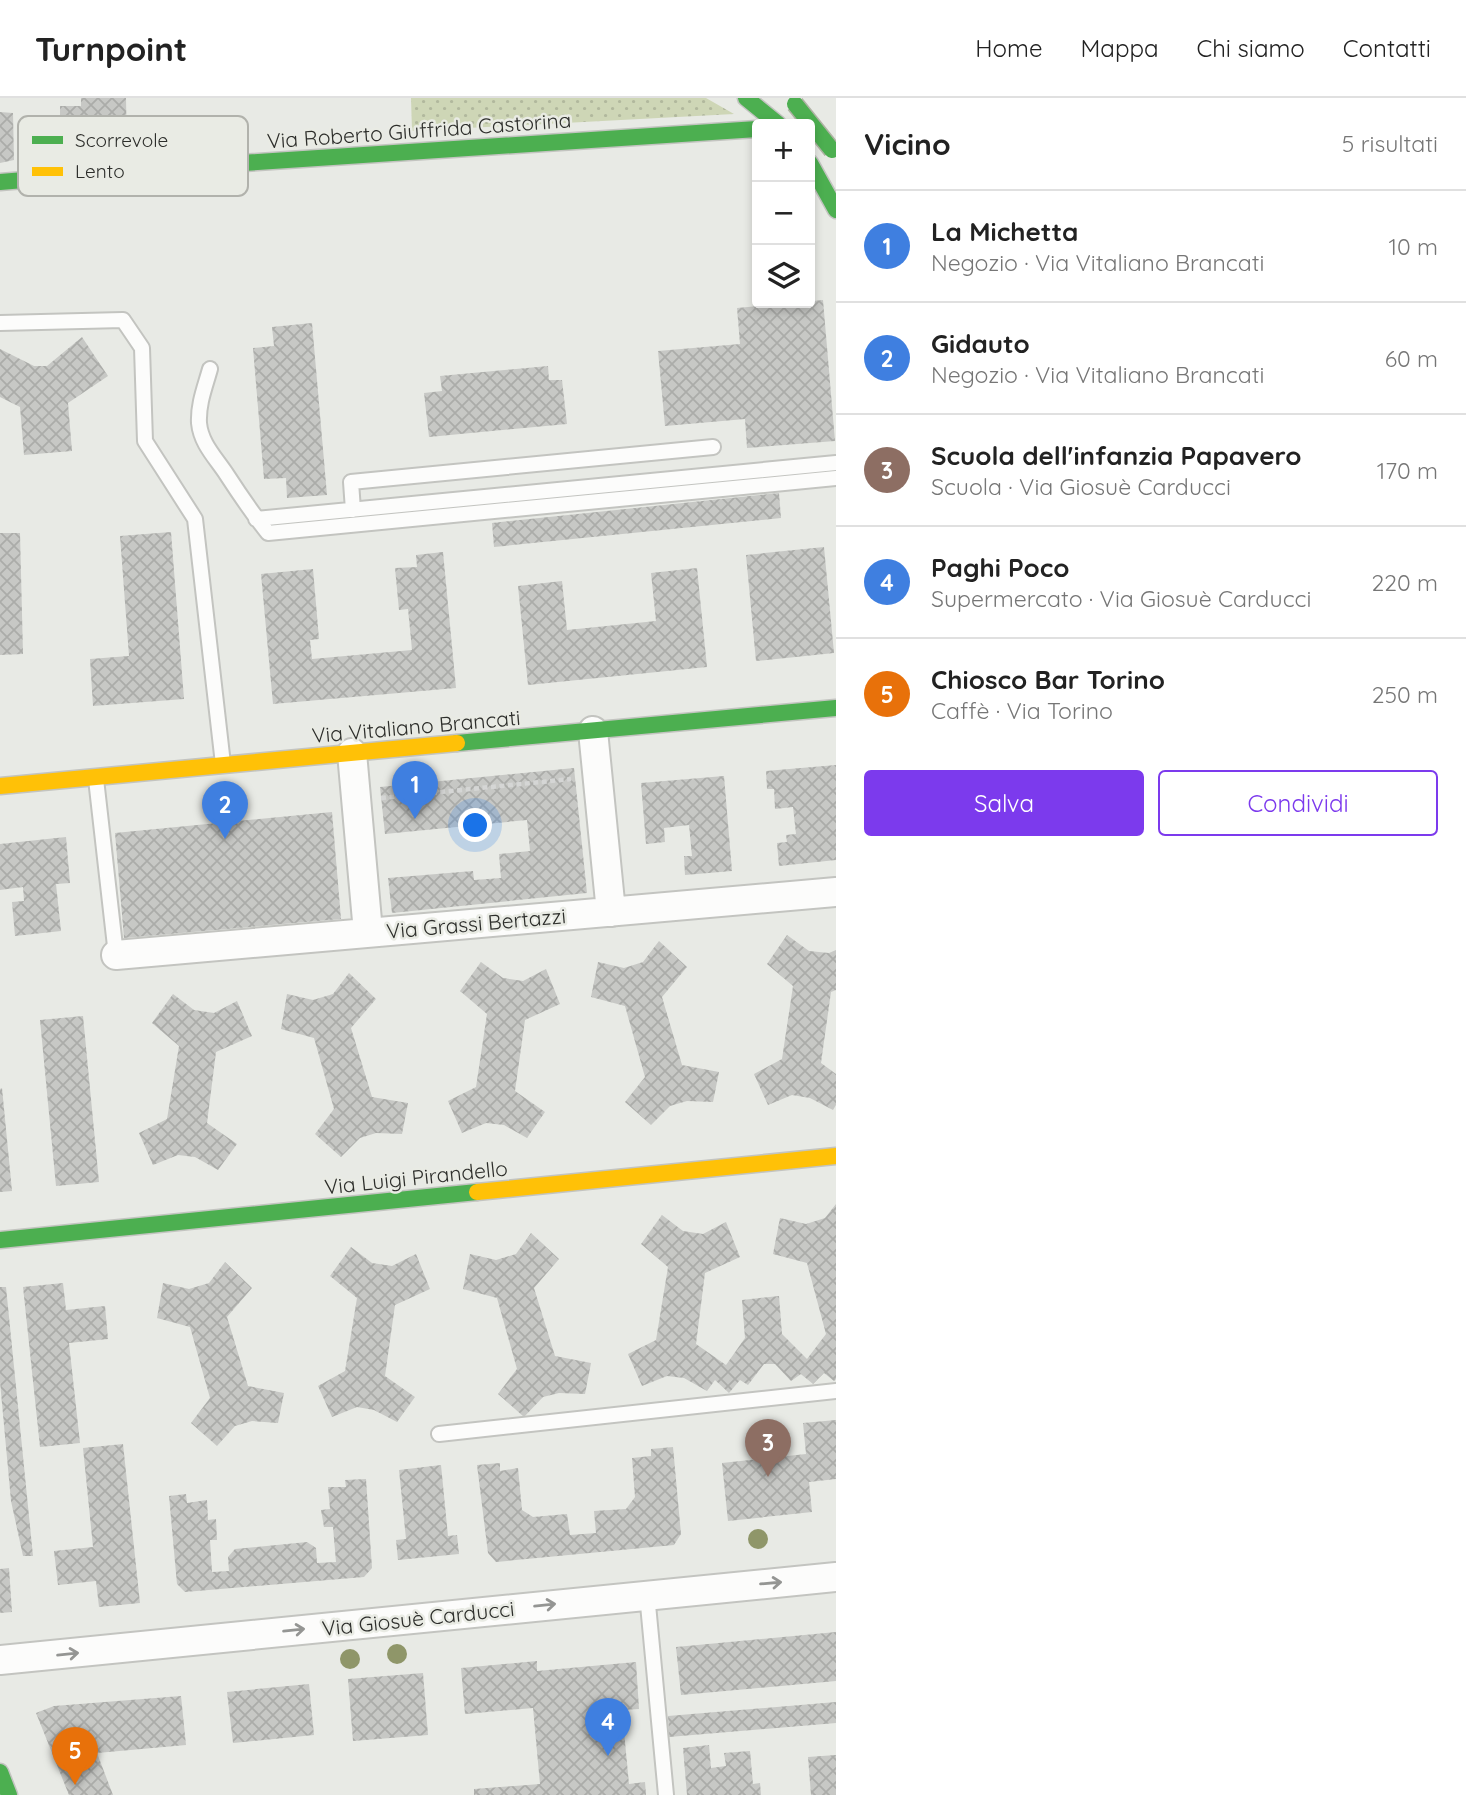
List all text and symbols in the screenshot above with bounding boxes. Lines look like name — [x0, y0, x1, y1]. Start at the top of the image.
text: Turnpoint — [35, 28, 187, 69]
text: Home — [975, 33, 1043, 63]
text: Mappa — [1081, 33, 1159, 63]
text: Chi siamo — [1197, 33, 1305, 63]
text: Contatti — [1343, 33, 1431, 63]
street label: Via Roberto Giuffrida Castorina — [266, 106, 572, 154]
legend — [18, 116, 248, 196]
map controls — [752, 119, 815, 308]
button: + — [752, 119, 815, 182]
text: Vicino — [864, 125, 951, 163]
text: Scorrevole — [75, 128, 168, 152]
text: 5 risultati — [1342, 129, 1438, 158]
text: Lento — [75, 159, 125, 183]
button: − — [752, 182, 815, 245]
text: La Michetta — [931, 215, 1078, 248]
text: 1 — [883, 232, 891, 261]
text: 10 m — [1389, 232, 1438, 261]
button: layers — [752, 245, 815, 308]
text: Negozio · Via Vitaliano Brancati — [931, 248, 1264, 277]
text: Gidauto — [931, 327, 1030, 360]
text: 2 — [880, 344, 894, 373]
text: 60 m — [1385, 344, 1438, 373]
text: Negozio · Via Vitaliano Brancati — [931, 360, 1264, 389]
text: Scuola dell'infanzia Papavero — [931, 439, 1302, 472]
text: 3 — [881, 456, 893, 485]
text: 170 m — [1377, 456, 1438, 485]
text: Scuola · Via Giosuè Carducci — [931, 472, 1231, 501]
text: Paghi Poco — [931, 551, 1070, 584]
text: 4 — [880, 568, 894, 597]
text: 220 m — [1372, 568, 1438, 597]
text: Supermercato · Via Giosuè Carducci — [931, 584, 1311, 613]
text: Chiosco Bar Torino — [931, 663, 1165, 696]
text: 5 — [880, 680, 894, 709]
text: 250 m — [1372, 680, 1438, 709]
text: Caffè · Via Torino — [931, 696, 1113, 725]
street label: Via Vitaliano Brancati — [311, 704, 521, 748]
pin: 1 — [392, 761, 438, 819]
button: Salva — [864, 770, 1144, 836]
button: Condividi — [1158, 770, 1438, 836]
pin: 2 — [202, 781, 248, 839]
your location — [458, 808, 492, 842]
street label: Via Grassi Bertazzi — [385, 902, 567, 944]
street label: Via Luigi Pirandello — [323, 1154, 509, 1200]
pin: 3 — [745, 1419, 791, 1477]
one-way arrow — [760, 1576, 782, 1589]
street label: Via Giosuè Carducci — [320, 1595, 516, 1641]
one-way arrow — [533, 1598, 556, 1611]
one-way arrow — [282, 1624, 305, 1637]
one-way arrow — [56, 1647, 79, 1660]
pin: 4 — [585, 1698, 631, 1756]
pin: 5 — [52, 1727, 98, 1785]

